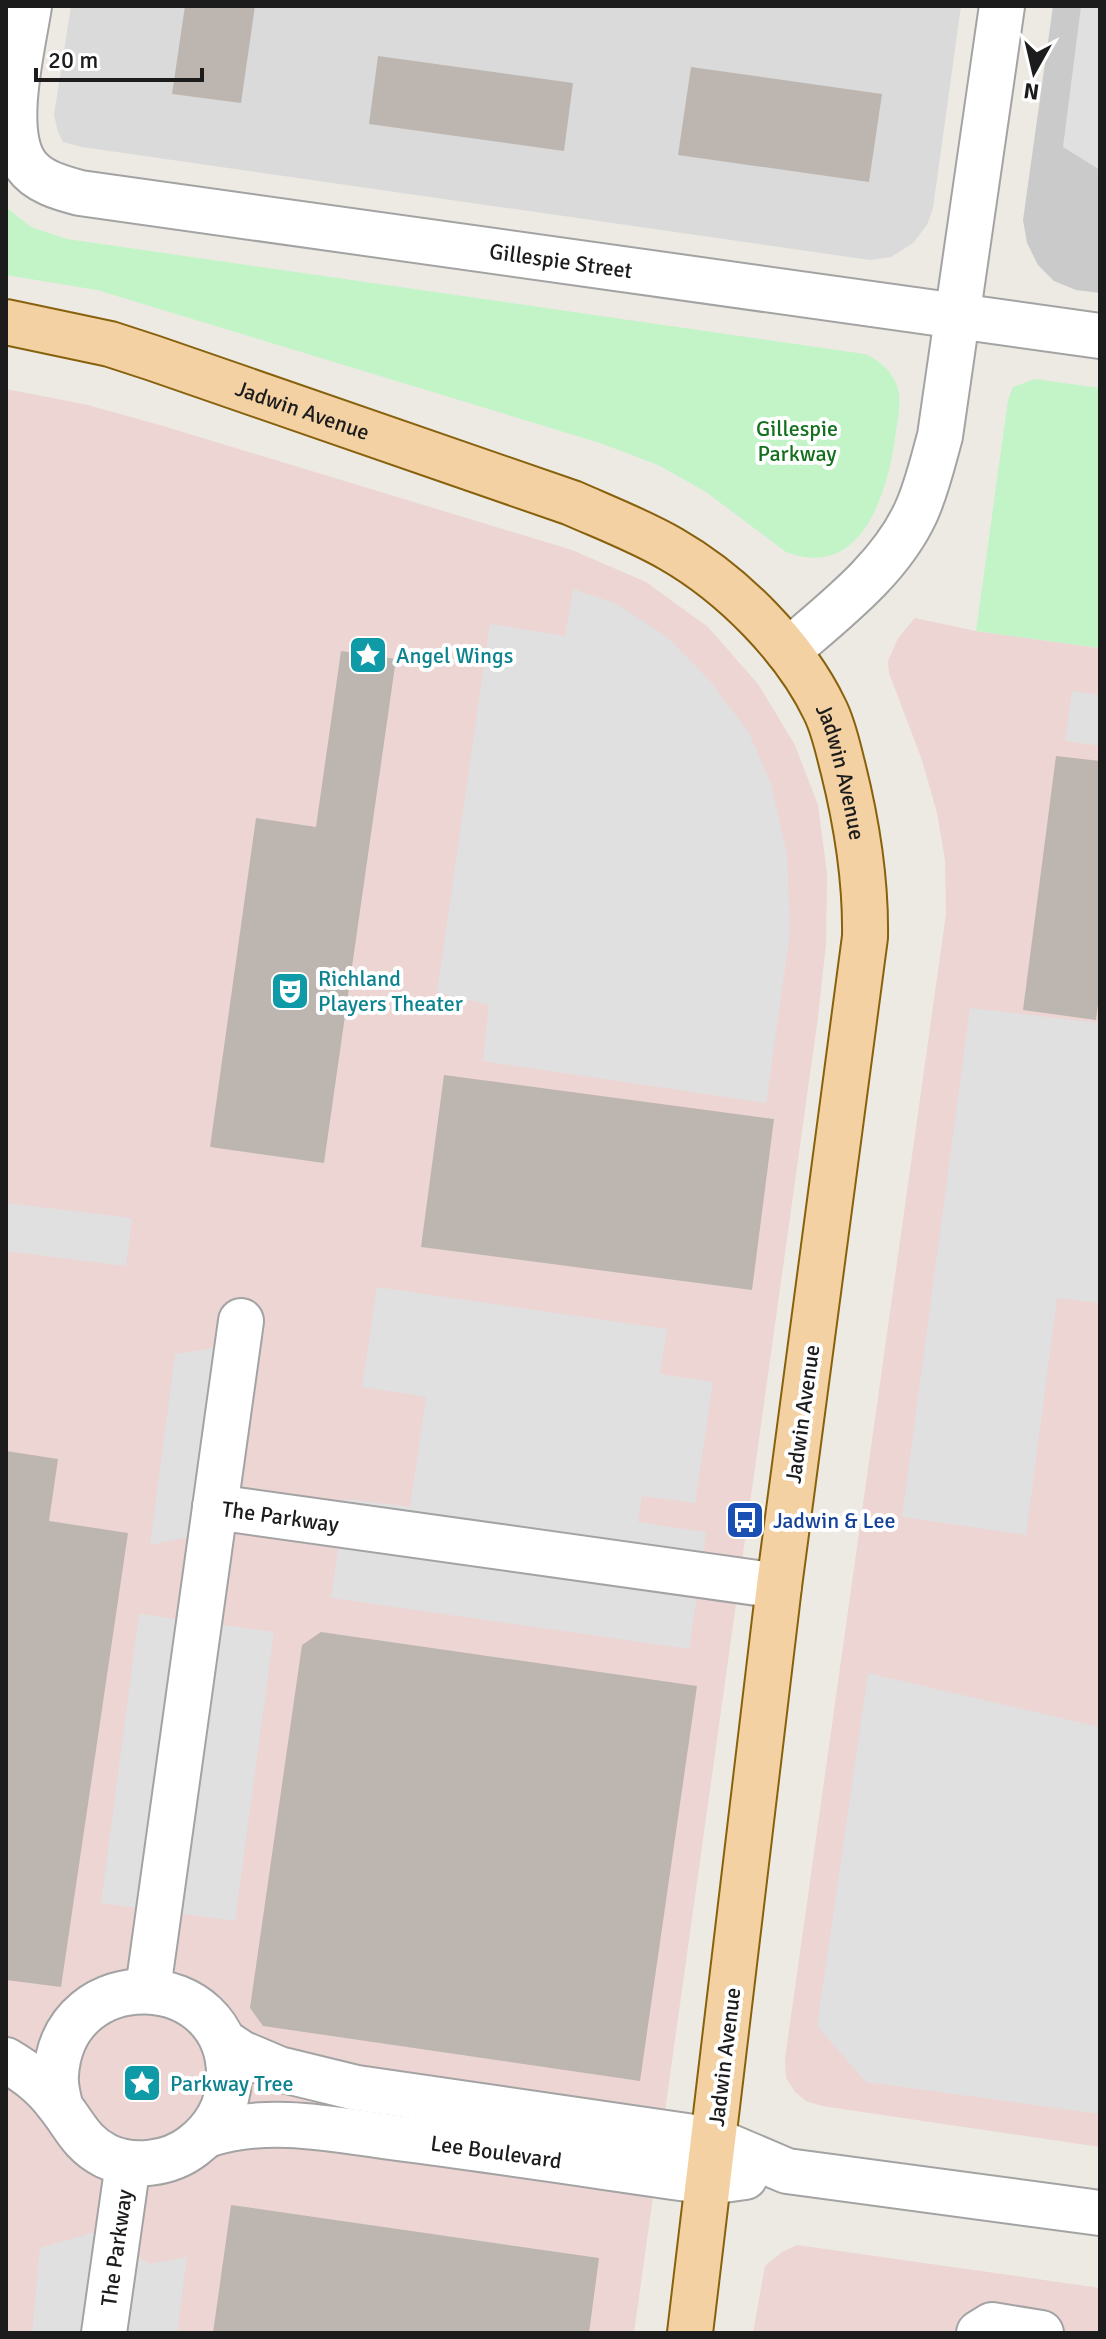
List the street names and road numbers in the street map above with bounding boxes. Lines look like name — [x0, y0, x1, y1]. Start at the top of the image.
street label: Gillespie Street — [488, 238, 634, 284]
street label: Jadwin Avenue — [232, 375, 373, 446]
street label: Jadwin Avenue — [810, 699, 871, 842]
street label: Jadwin Avenue — [779, 1343, 826, 1485]
street label: The Parkway — [220, 1495, 341, 1538]
street label: Jadwin Avenue — [703, 1986, 746, 2128]
street label: Lee Boulevard — [429, 2129, 564, 2175]
street label: The Parkway — [95, 2187, 138, 2308]

